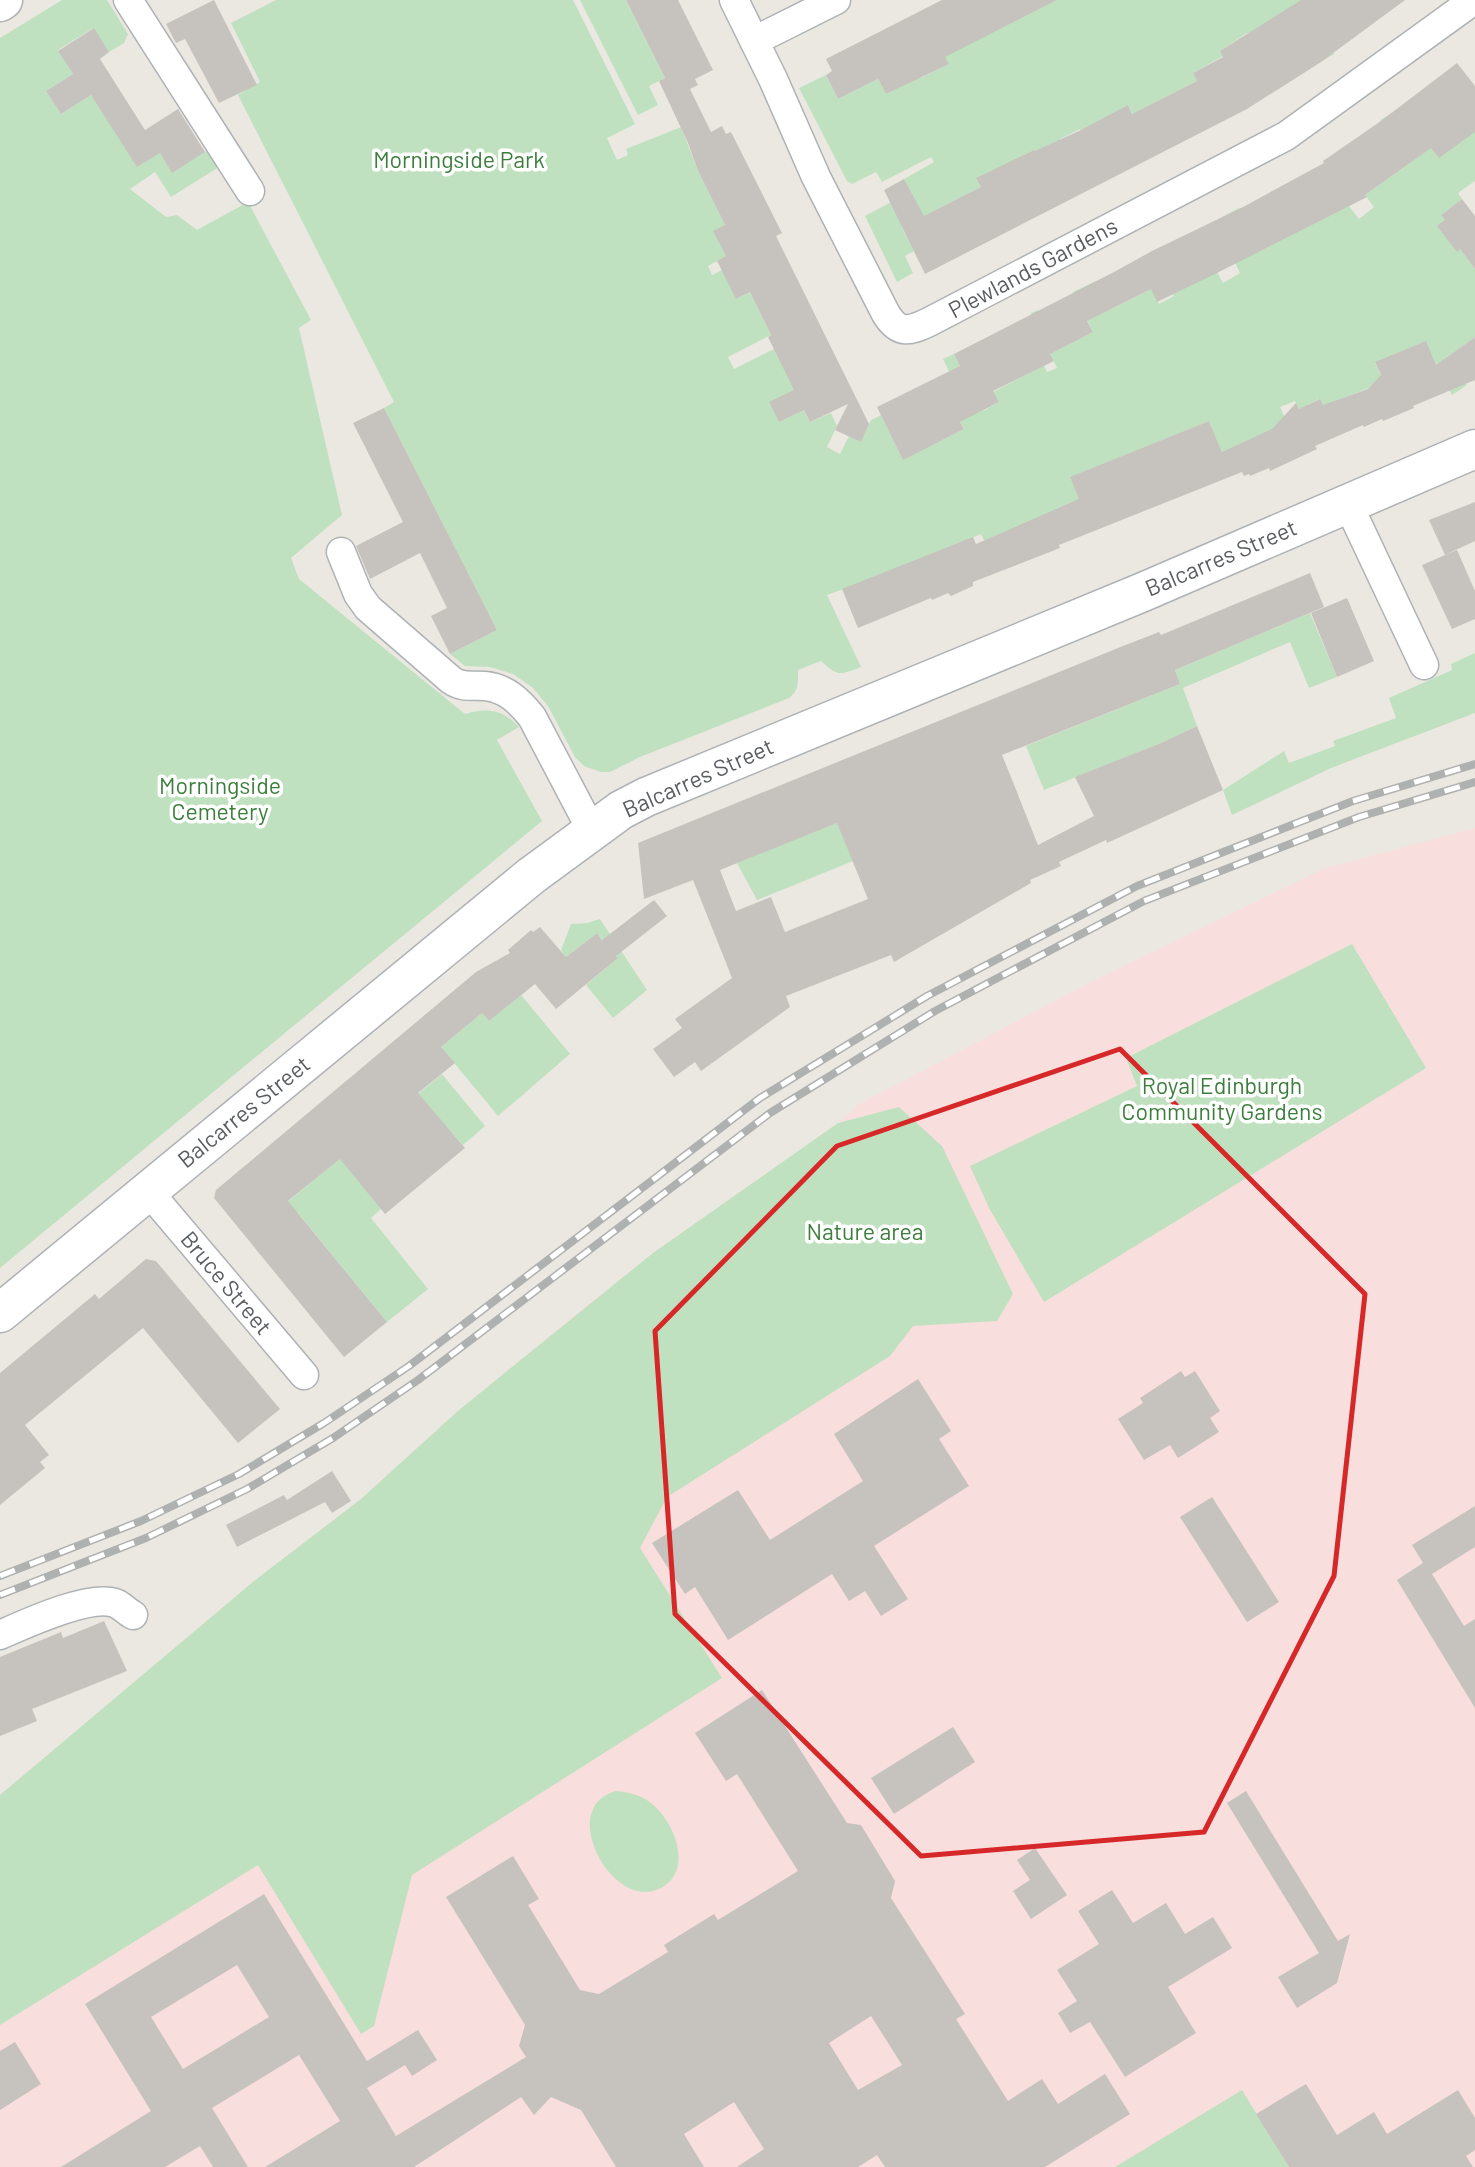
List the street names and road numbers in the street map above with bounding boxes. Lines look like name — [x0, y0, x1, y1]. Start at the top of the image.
street label: Plewlands Gardens — [943, 211, 1122, 323]
street label: Balcarres Street — [1140, 513, 1301, 602]
street label: Balcarres Street — [618, 731, 777, 823]
street label: Balcarres Street — [172, 1049, 315, 1173]
street label: Bruce Street — [175, 1225, 278, 1340]

